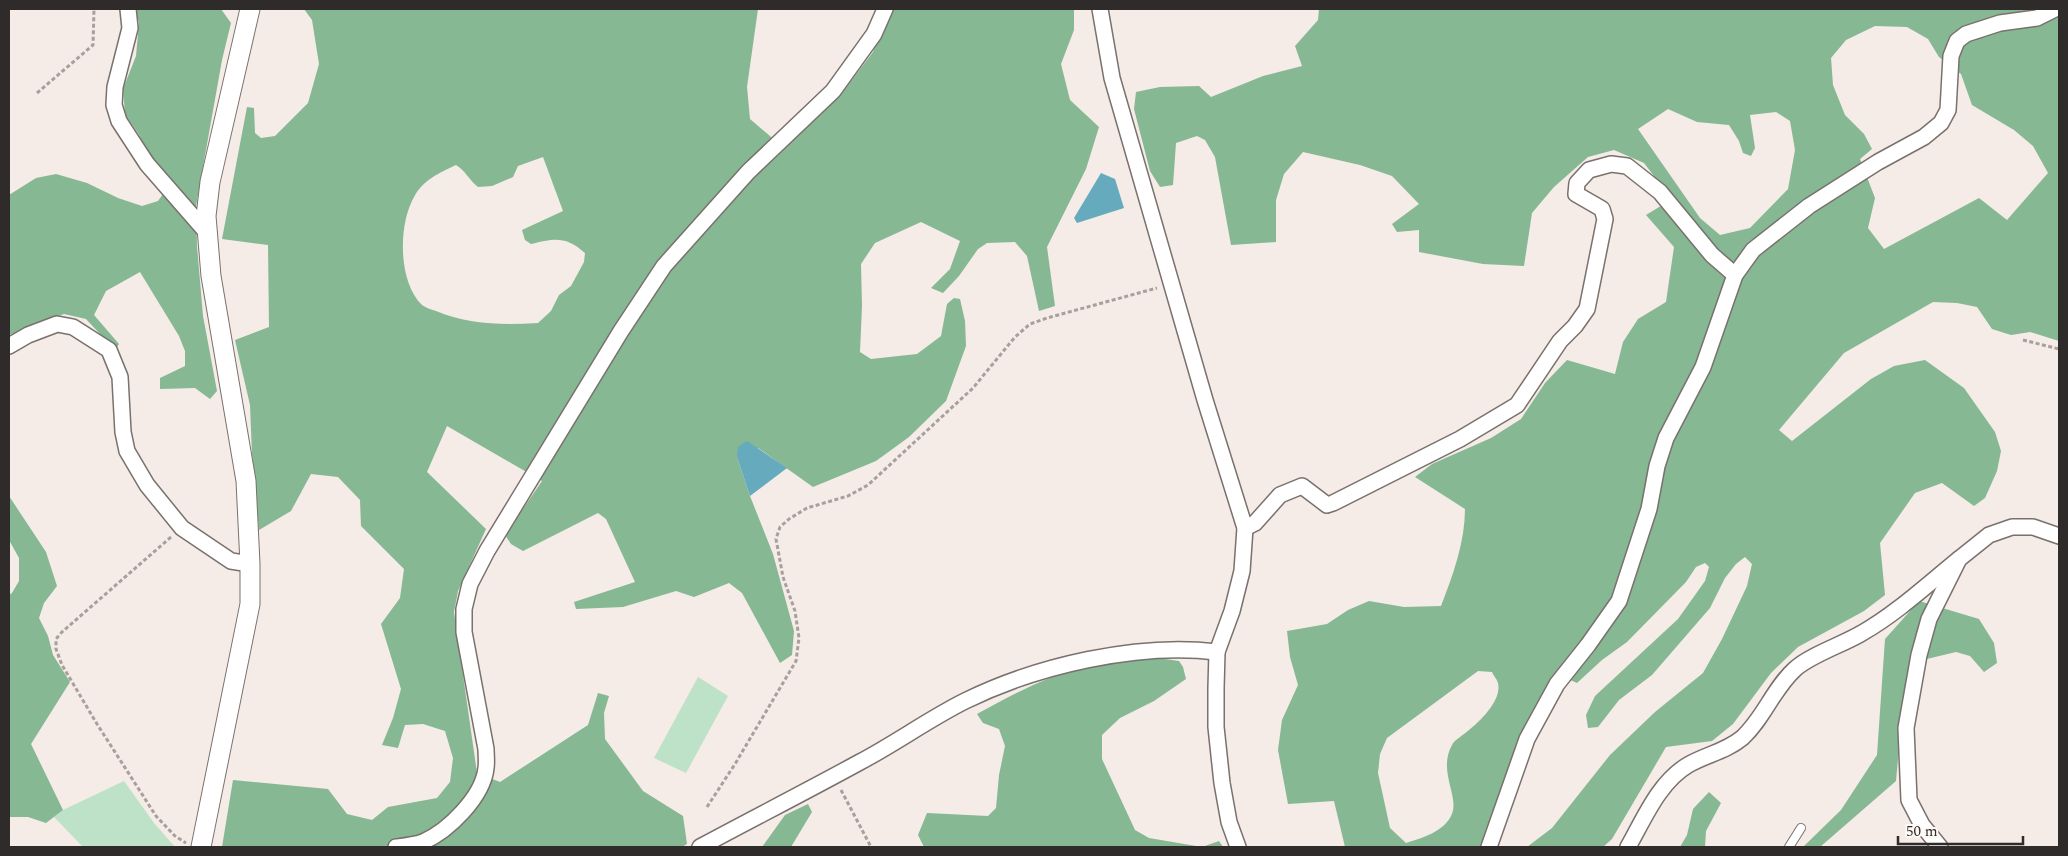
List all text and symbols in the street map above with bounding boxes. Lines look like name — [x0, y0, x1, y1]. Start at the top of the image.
scale bar — [1898, 814, 2023, 846]
text: 50 m — [1906, 820, 1938, 843]

